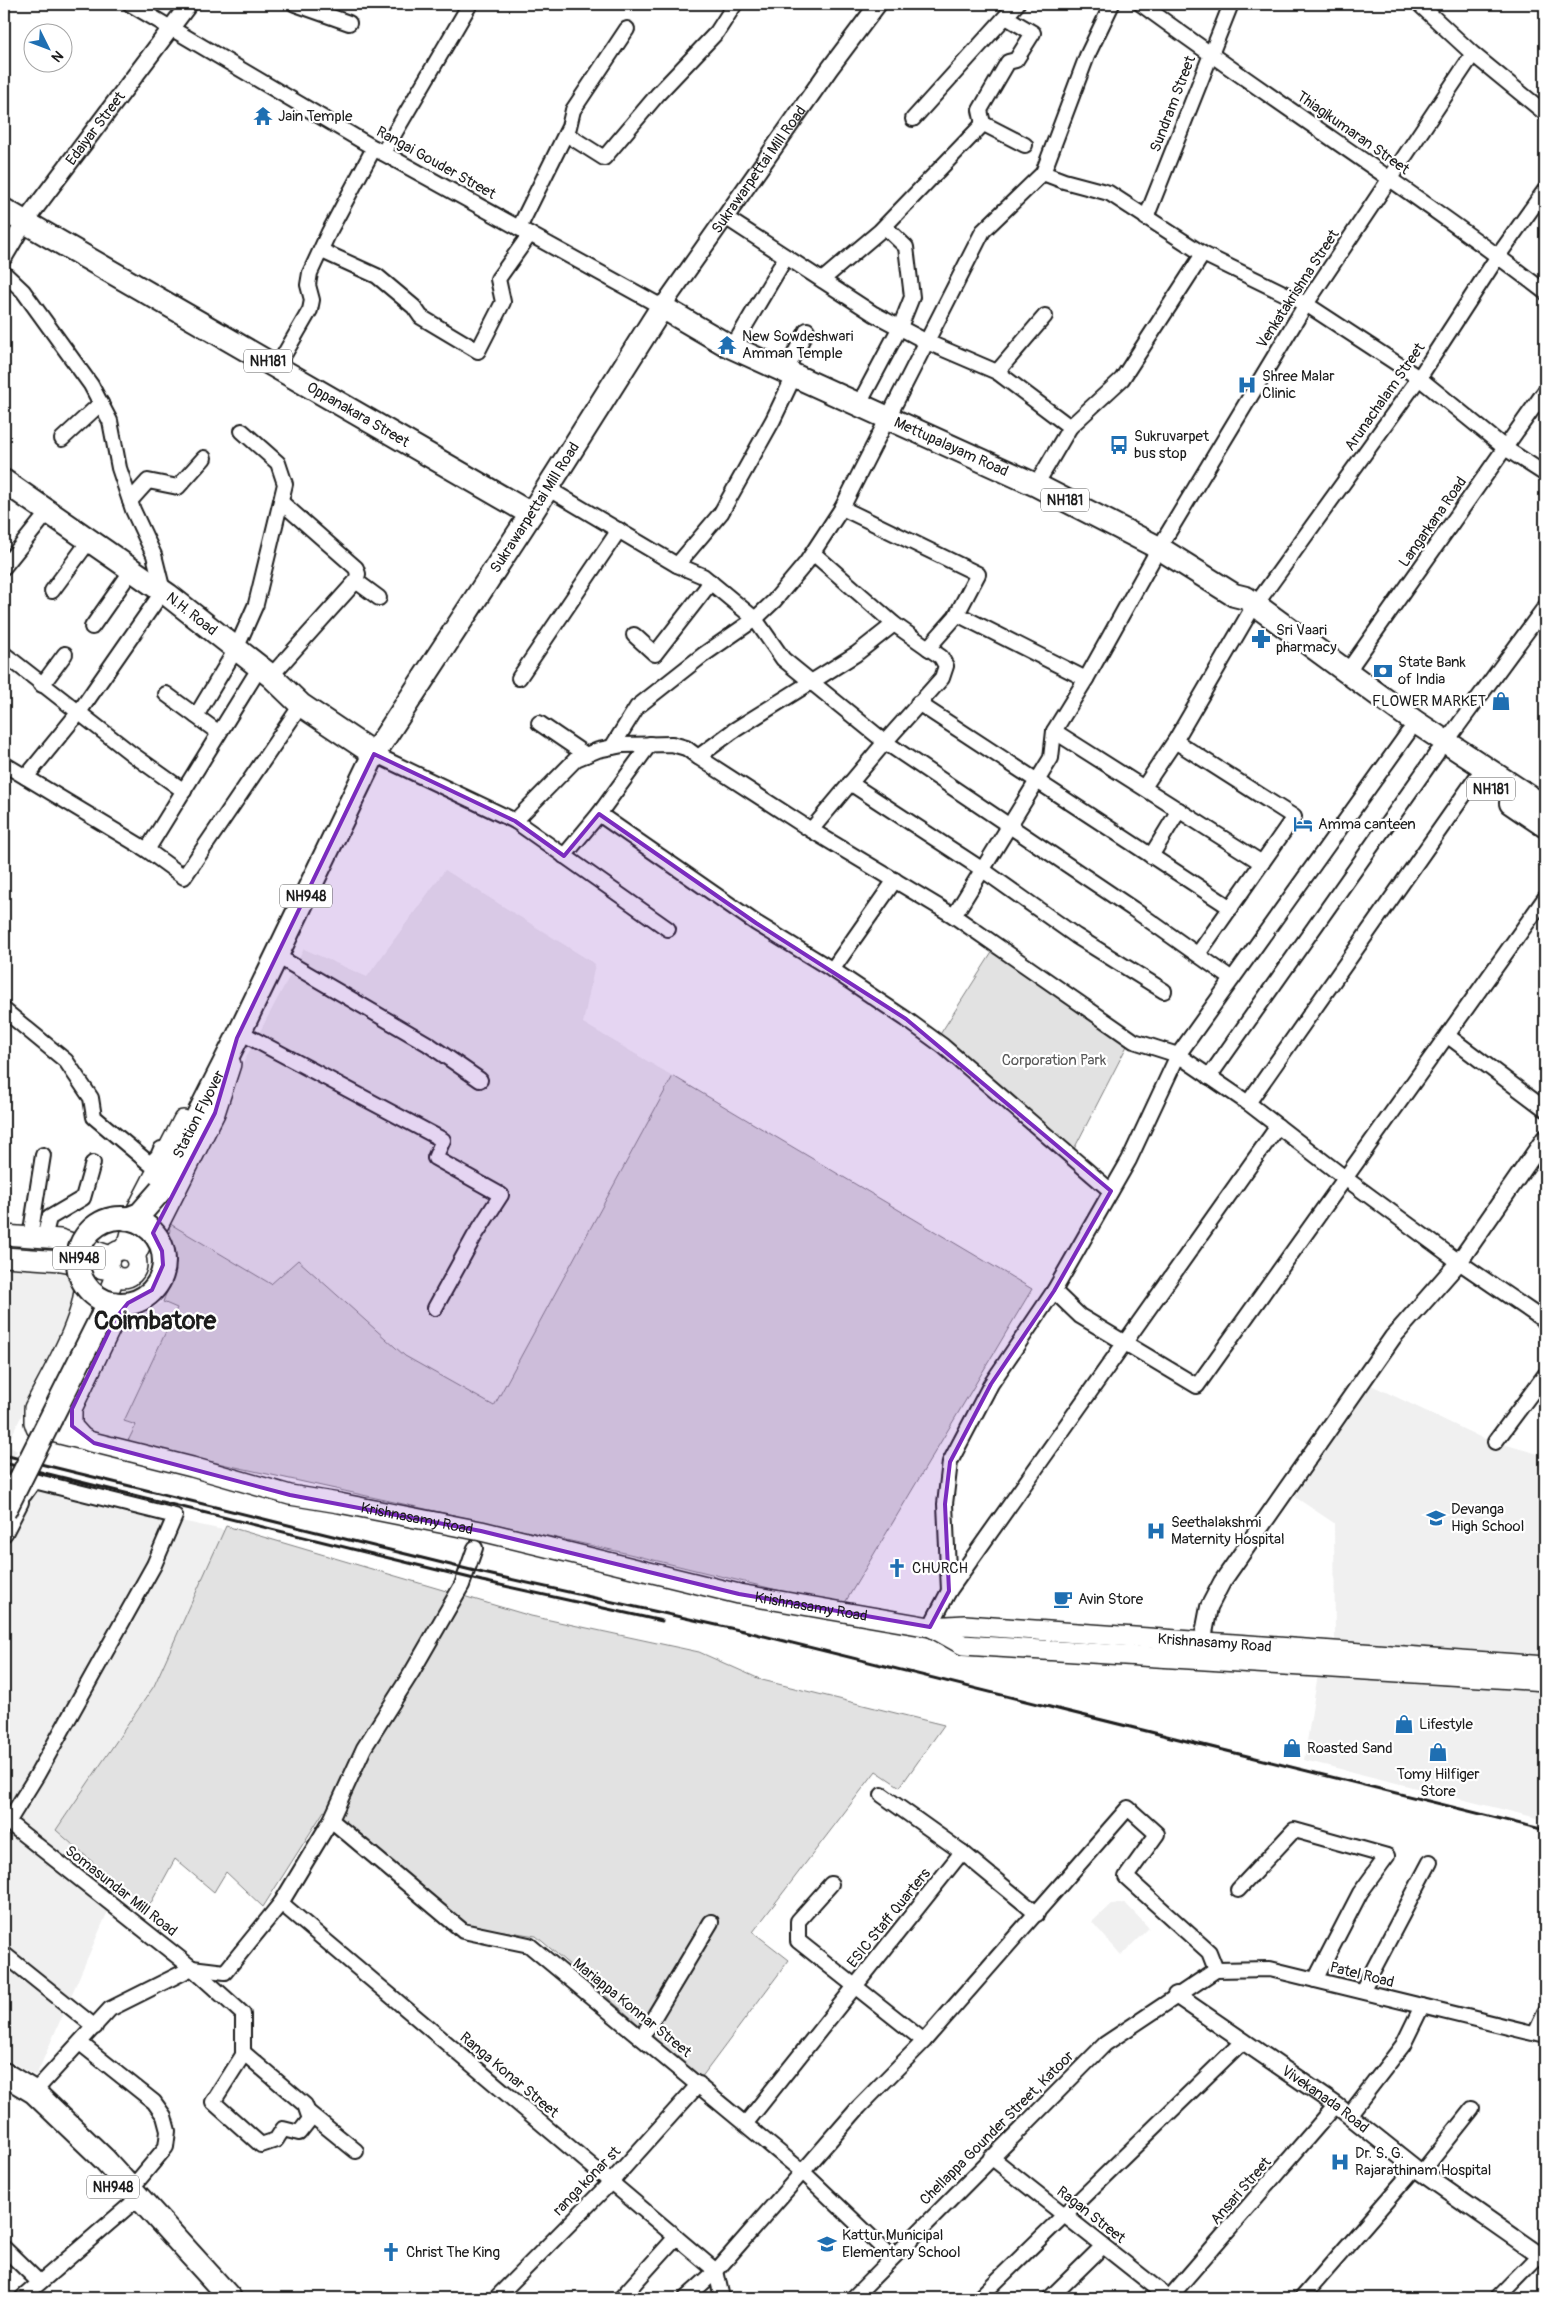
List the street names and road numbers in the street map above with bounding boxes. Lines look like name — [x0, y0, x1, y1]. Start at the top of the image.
street label: Sundram Street — [1146, 52, 1200, 155]
street label: Edaiyar Street — [61, 87, 130, 169]
street label: Thiagikumaran Street — [1293, 87, 1414, 180]
street label: Sukrawarpettai Mill Road — [707, 102, 810, 237]
street label: Rangai Gouder Street — [373, 122, 500, 204]
street label: Venkatakrishna Street — [1253, 225, 1344, 352]
street label: Arunachalam Street — [1341, 339, 1430, 455]
road number: NH181 — [244, 350, 292, 372]
street label: Oppanakara Street — [304, 377, 414, 452]
street label: Mettupalayam Road — [891, 412, 1011, 481]
street label: Sukrawarpettai Mill Road — [486, 438, 584, 577]
street label: Langarkana Road — [1395, 473, 1471, 571]
road number: NH181 — [1041, 488, 1089, 512]
street label: N.H. Road — [162, 588, 221, 640]
road number: NH181 — [1467, 778, 1515, 801]
road number: NH948 — [280, 884, 332, 908]
street label: Station Flyover — [168, 1066, 229, 1162]
road number: NH948 — [53, 1246, 105, 1270]
street label: Krishnasamy Road — [359, 1498, 475, 1539]
street label: Krishnasamy Road — [753, 1587, 869, 1626]
street label: Krishnasamy Road — [1157, 1629, 1272, 1656]
street label: Somasundar Mill Road — [61, 1841, 181, 1941]
street label: ESIC Staff Quarters — [843, 1864, 935, 1972]
street label: Mariappa Konnar Street — [569, 1954, 696, 2062]
street label: Patel Road — [1328, 1958, 1396, 1992]
street label: Ranga Konar Street — [456, 2028, 563, 2122]
street label: Chellappa Gounder Street, Katoor — [916, 2046, 1079, 2209]
street label: Vivekanada Road — [1278, 2061, 1373, 2137]
street label: ranga konar st — [549, 2142, 625, 2220]
street label: Ansari Street — [1206, 2153, 1276, 2229]
road number: NH948 — [87, 2176, 139, 2198]
street label: Ragan Street — [1053, 2182, 1130, 2248]

